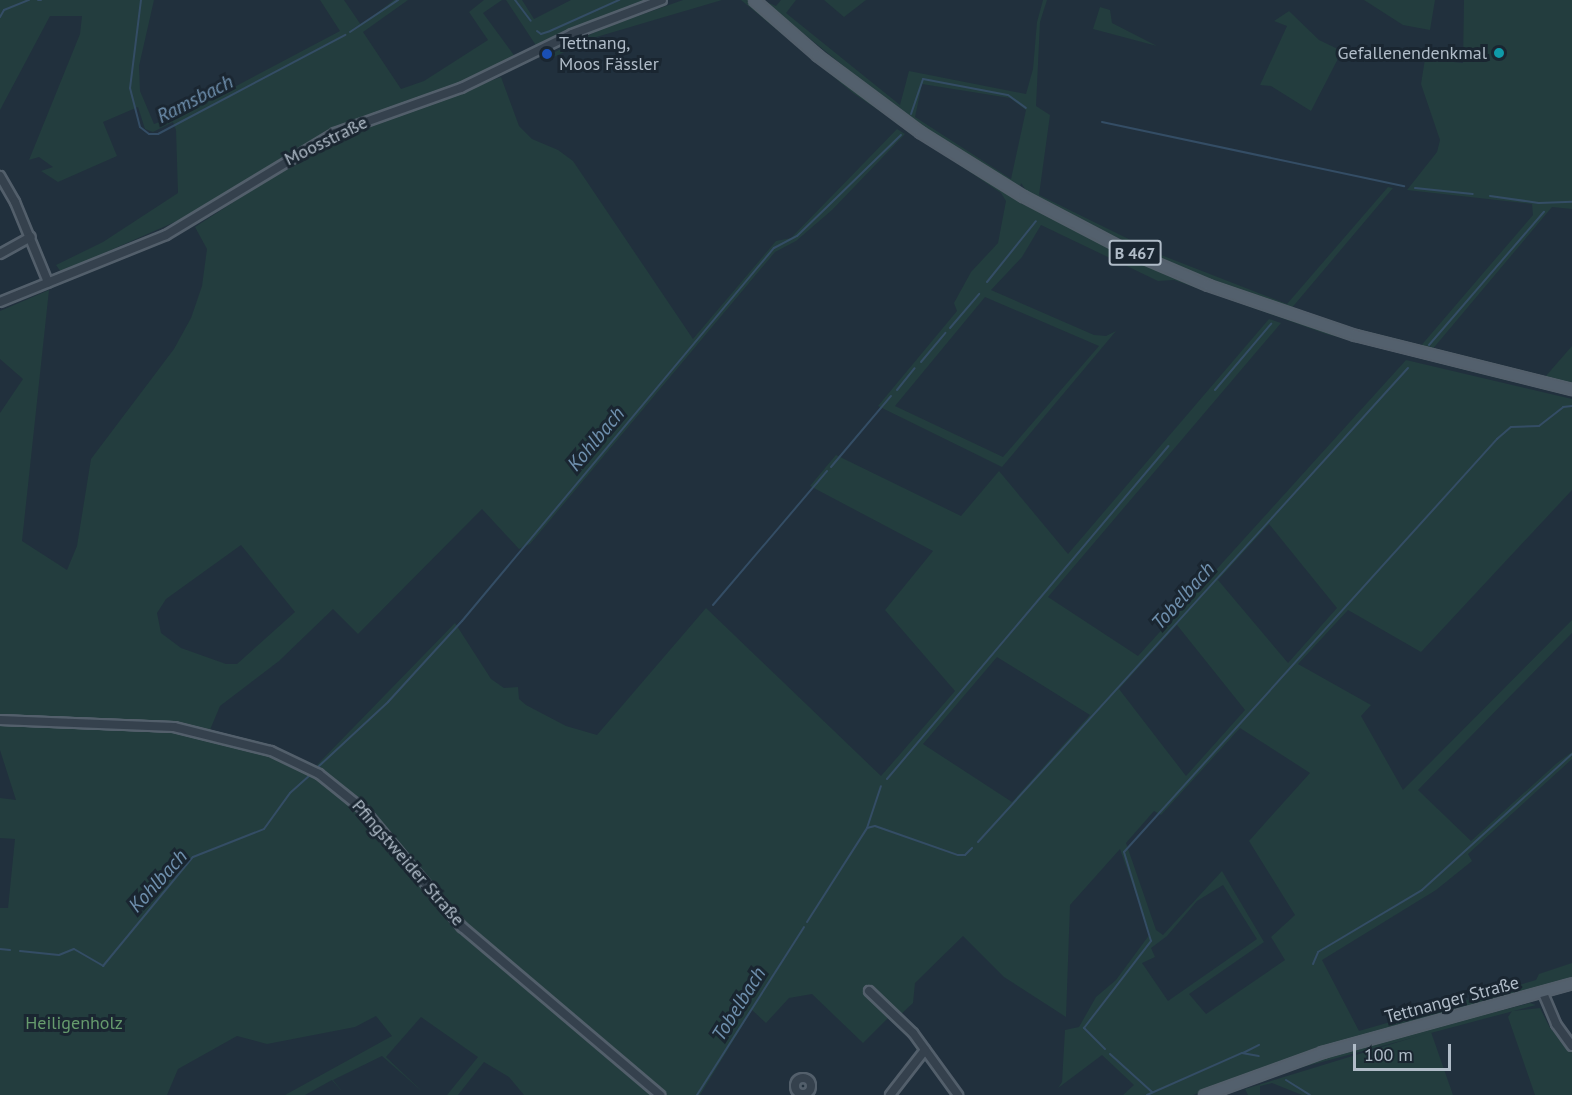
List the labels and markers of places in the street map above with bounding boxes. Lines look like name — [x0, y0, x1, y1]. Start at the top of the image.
place label: Tettnang, Moos Fässler — [559, 33, 659, 76]
place label: Gefallenendenkmal — [1338, 42, 1487, 64]
marker: Gefallenendenkmal — [1492, 46, 1506, 60]
marker: Tettnang, Moos Fässler — [540, 47, 554, 61]

